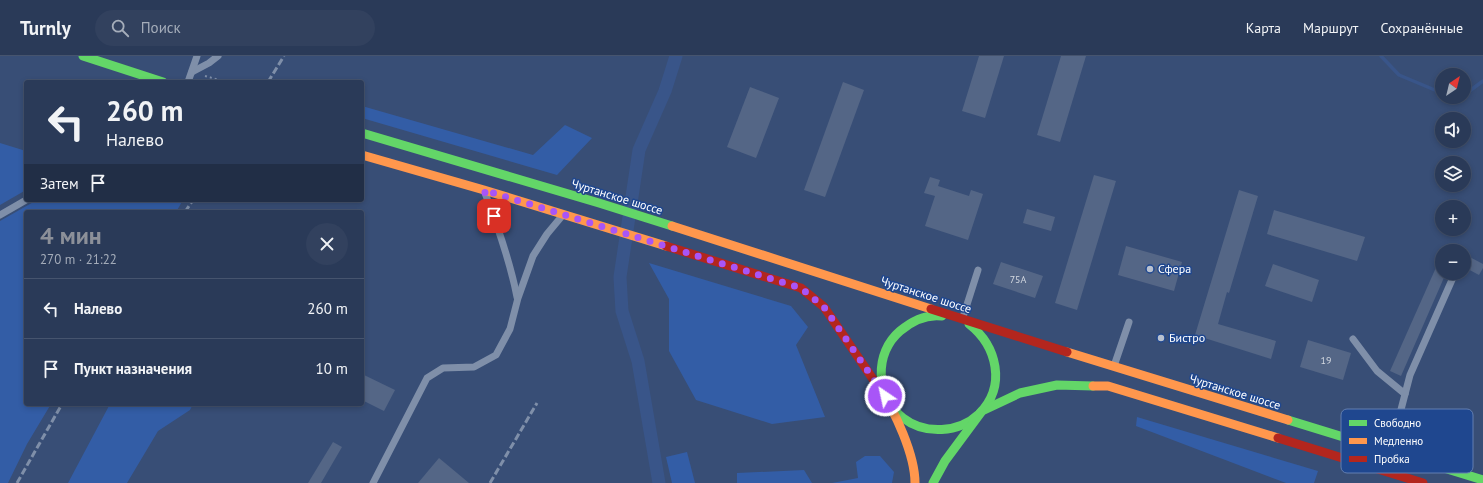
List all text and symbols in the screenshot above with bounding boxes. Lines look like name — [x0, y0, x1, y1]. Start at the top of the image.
search box — [95, 10, 375, 46]
text: Turnly — [20, 16, 71, 40]
icon: search — [109, 17, 131, 39]
text: Поиск — [141, 18, 181, 37]
text: Карта — [1246, 19, 1281, 37]
text: Маршрут — [1303, 19, 1358, 37]
text: Сохранённые — [1380, 19, 1463, 37]
north arrow — [1435, 68, 1471, 104]
map controls — [1435, 68, 1471, 280]
text: 260 m — [106, 92, 183, 129]
icon: left — [40, 96, 92, 148]
button: sound — [1435, 112, 1471, 148]
text: Налево — [106, 128, 164, 151]
button: layers — [1435, 156, 1471, 192]
icon: arrive — [87, 172, 109, 194]
text: Затем — [40, 174, 79, 193]
street label: Чуртанское шоссе — [570, 175, 665, 218]
pin — [477, 199, 511, 233]
button: + — [1435, 200, 1471, 236]
icon: arrive — [483, 205, 505, 227]
text: 4 мин — [40, 220, 102, 251]
button: close — [306, 223, 348, 265]
button: − — [1435, 244, 1471, 280]
text: 270 m · 21:22 — [40, 251, 117, 268]
place label: Сфера — [1158, 261, 1191, 276]
marker: Сфера — [1145, 264, 1155, 274]
street label: Чуртанское шоссе — [879, 273, 974, 316]
house number: 75А — [1010, 273, 1027, 286]
icon: left — [40, 298, 62, 320]
text: Налево — [74, 299, 122, 318]
text: 260 m — [307, 299, 348, 318]
place label: Бистро — [1169, 330, 1205, 345]
marker: Бистро — [1156, 333, 1166, 343]
house number: 19 — [1321, 354, 1331, 367]
icon: arrive — [40, 358, 62, 380]
text: Пункт назначения — [74, 359, 192, 378]
text: 10 m — [315, 359, 348, 378]
street label: Чуртанское шоссе — [1188, 370, 1283, 413]
position arrow — [864, 375, 906, 417]
legend — [1341, 409, 1473, 473]
text: Свободно — [1374, 416, 1421, 430]
text: Медленно — [1374, 434, 1423, 448]
text: Пробка — [1374, 452, 1410, 466]

